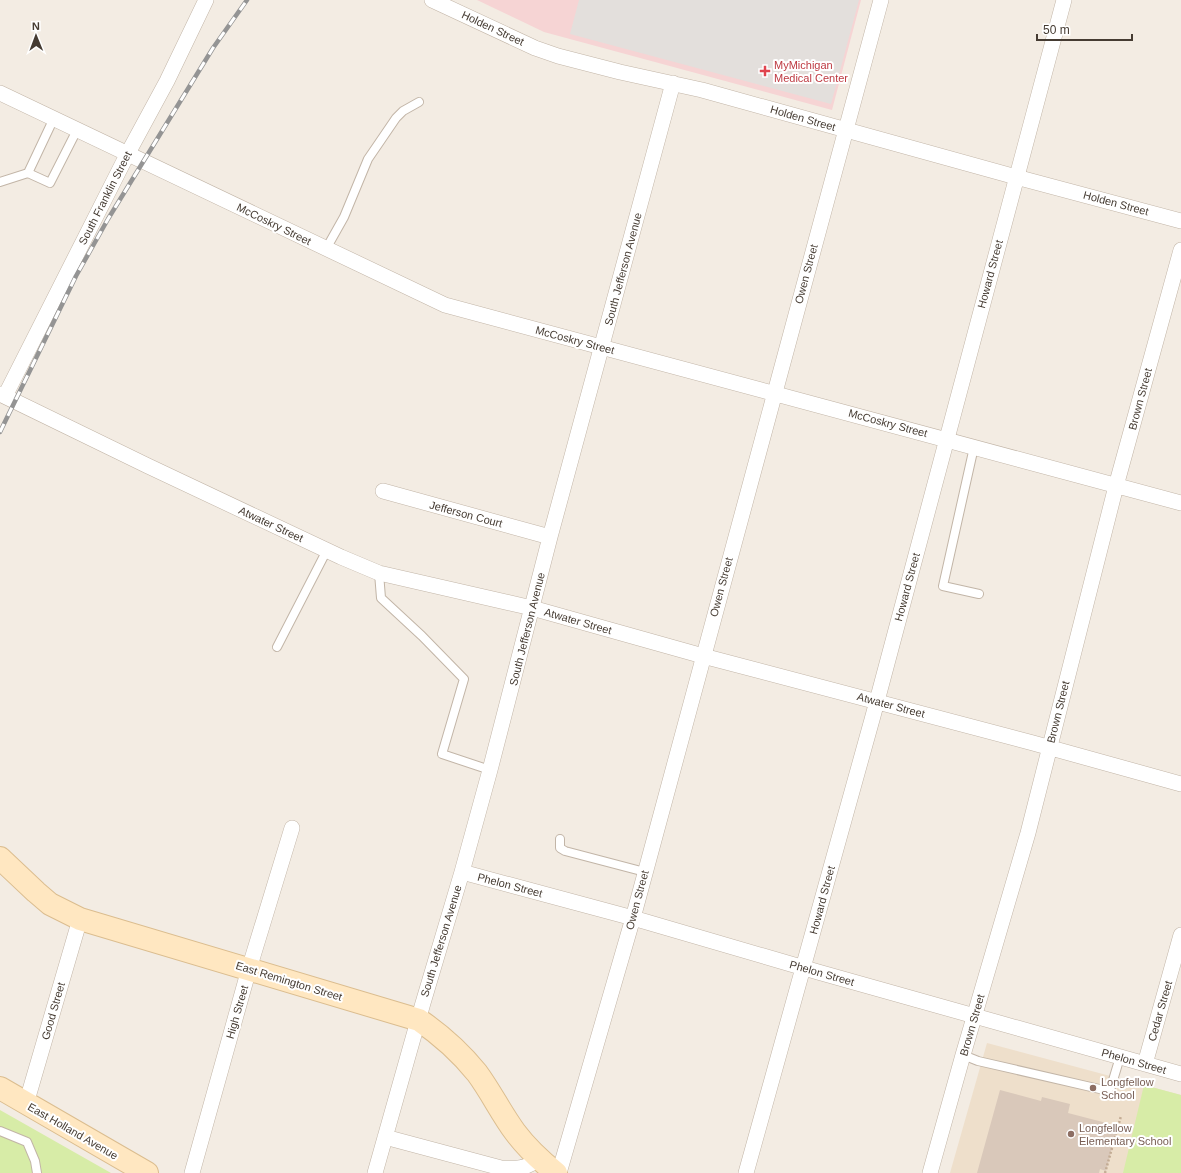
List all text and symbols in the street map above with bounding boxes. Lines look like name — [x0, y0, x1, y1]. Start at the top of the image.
street label: Holden Street — [460, 8, 526, 48]
north arrow — [16, 16, 56, 56]
scale bar — [1037, 16, 1132, 42]
text: N — [32, 20, 40, 32]
text: 50 m — [1043, 23, 1070, 37]
place label: MyMichigan Medical Center — [774, 59, 848, 84]
marker: MyMichigan Medical Center — [759, 65, 771, 77]
street label: Holden Street — [769, 103, 837, 133]
street label: South Franklin Street — [76, 149, 134, 247]
street label: Holden Street — [1082, 188, 1150, 218]
street label: McCoskry Street — [235, 201, 313, 247]
street label: South Jefferson Avenue — [602, 211, 644, 327]
street label: Howard Street — [975, 238, 1005, 310]
street label: Owen Street — [792, 243, 820, 305]
street label: McCoskry Street — [534, 324, 616, 356]
street label: Brown Street — [1126, 367, 1154, 431]
street label: McCoskry Street — [847, 407, 929, 439]
street label: Jefferson Court — [428, 498, 504, 530]
street label: Atwater Street — [237, 504, 305, 544]
street label: Howard Street — [892, 551, 922, 623]
street label: Owen Street — [707, 556, 735, 618]
street label: South Jefferson Avenue — [507, 571, 547, 687]
street label: Atwater Street — [543, 606, 613, 636]
street label: Brown Street — [1044, 680, 1072, 744]
street label: Atwater Street — [856, 690, 926, 720]
street label: Howard Street — [807, 864, 837, 936]
street label: Owen Street — [623, 869, 651, 931]
street label: Phelon Street — [476, 871, 544, 899]
street label: South Jefferson Avenue — [418, 884, 464, 998]
street label: Phelon Street — [788, 958, 856, 988]
street label: East Remington Street — [234, 959, 344, 1003]
street label: Cedar Street — [1146, 979, 1174, 1043]
street label: Good Street — [39, 981, 67, 1041]
street label: High Street — [224, 984, 250, 1040]
street label: Brown Street — [957, 993, 987, 1057]
street label: Phelon Street — [1100, 1046, 1168, 1076]
place label: Longfellow School — [1101, 1076, 1154, 1101]
marker: Longfellow School — [1088, 1083, 1098, 1093]
street label: East Holland Avenue — [26, 1100, 120, 1162]
place label: Longfellow Elementary School — [1079, 1122, 1171, 1147]
marker: Longfellow Elementary School — [1066, 1129, 1076, 1139]

